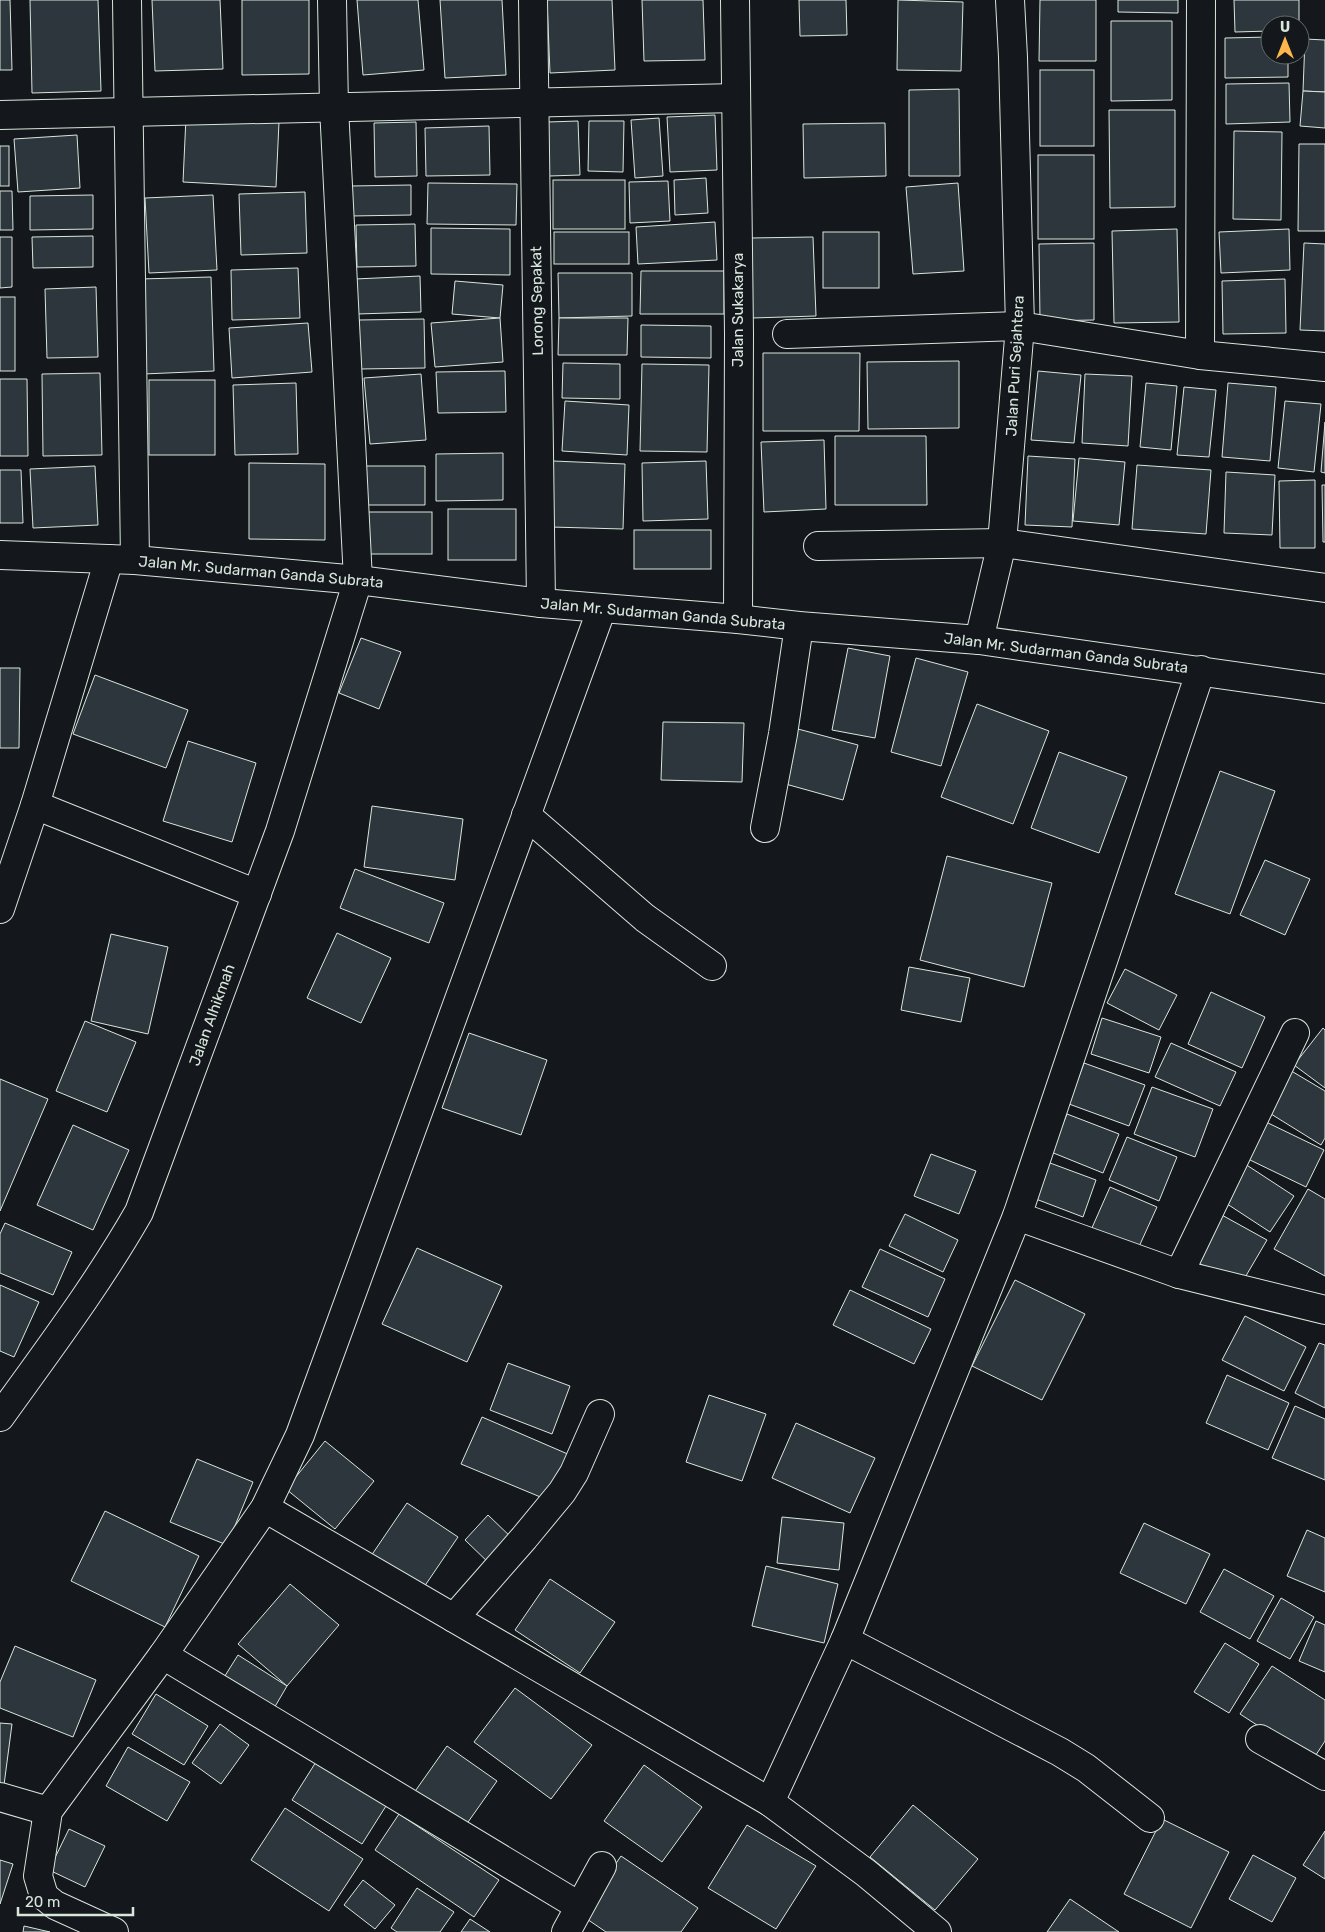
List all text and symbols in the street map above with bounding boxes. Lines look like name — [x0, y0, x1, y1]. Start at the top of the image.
north arrow — [1260, 15, 1310, 65]
text: U — [1280, 19, 1290, 36]
street label: Lorong Sepakat — [527, 246, 547, 356]
street label: Jalan Sukakarya — [729, 253, 747, 367]
street label: Jalan Puri Sejahtera — [1002, 295, 1028, 437]
street label: Jalan Mr. Sudarman Ganda Subrata — [138, 552, 384, 592]
street label: Jalan Mr. Sudarman Ganda Subrata — [540, 594, 786, 634]
street label: Jalan Mr. Sudarman Ganda Subrata — [943, 629, 1189, 677]
street label: Jalan Alhikmah — [185, 962, 239, 1068]
scale bar — [18, 1884, 132, 1916]
text: 20 m — [25, 1893, 60, 1911]

